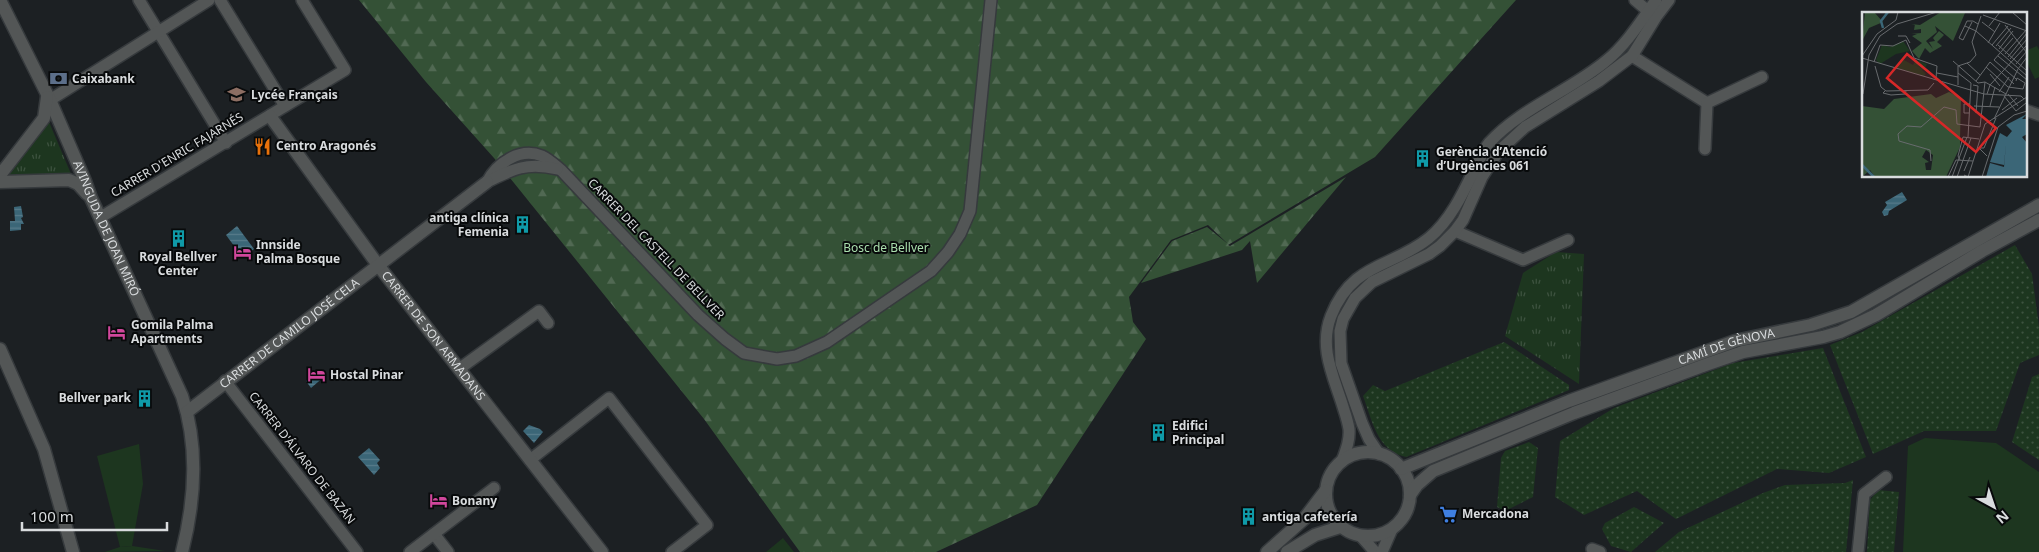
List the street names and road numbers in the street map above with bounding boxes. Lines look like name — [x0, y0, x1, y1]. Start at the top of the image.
street label: CARRER D'ENRIC FAJARNÉS — [107, 108, 247, 201]
street label: AVINGUDA DE JOAN MIRÓ — [69, 158, 144, 299]
street label: CARRER DEL CASTELL DE BELLVER — [584, 174, 729, 323]
street label: CARRER DE SON ARMADANS — [378, 267, 490, 404]
street label: CARRER DE CAMILO JOSÉ CELA — [216, 274, 363, 392]
street label: CAMÍ DE GÈNOVA — [1676, 324, 1776, 369]
street label: CARRER D'ÁLVARO DE BAZÁN — [245, 388, 360, 527]

